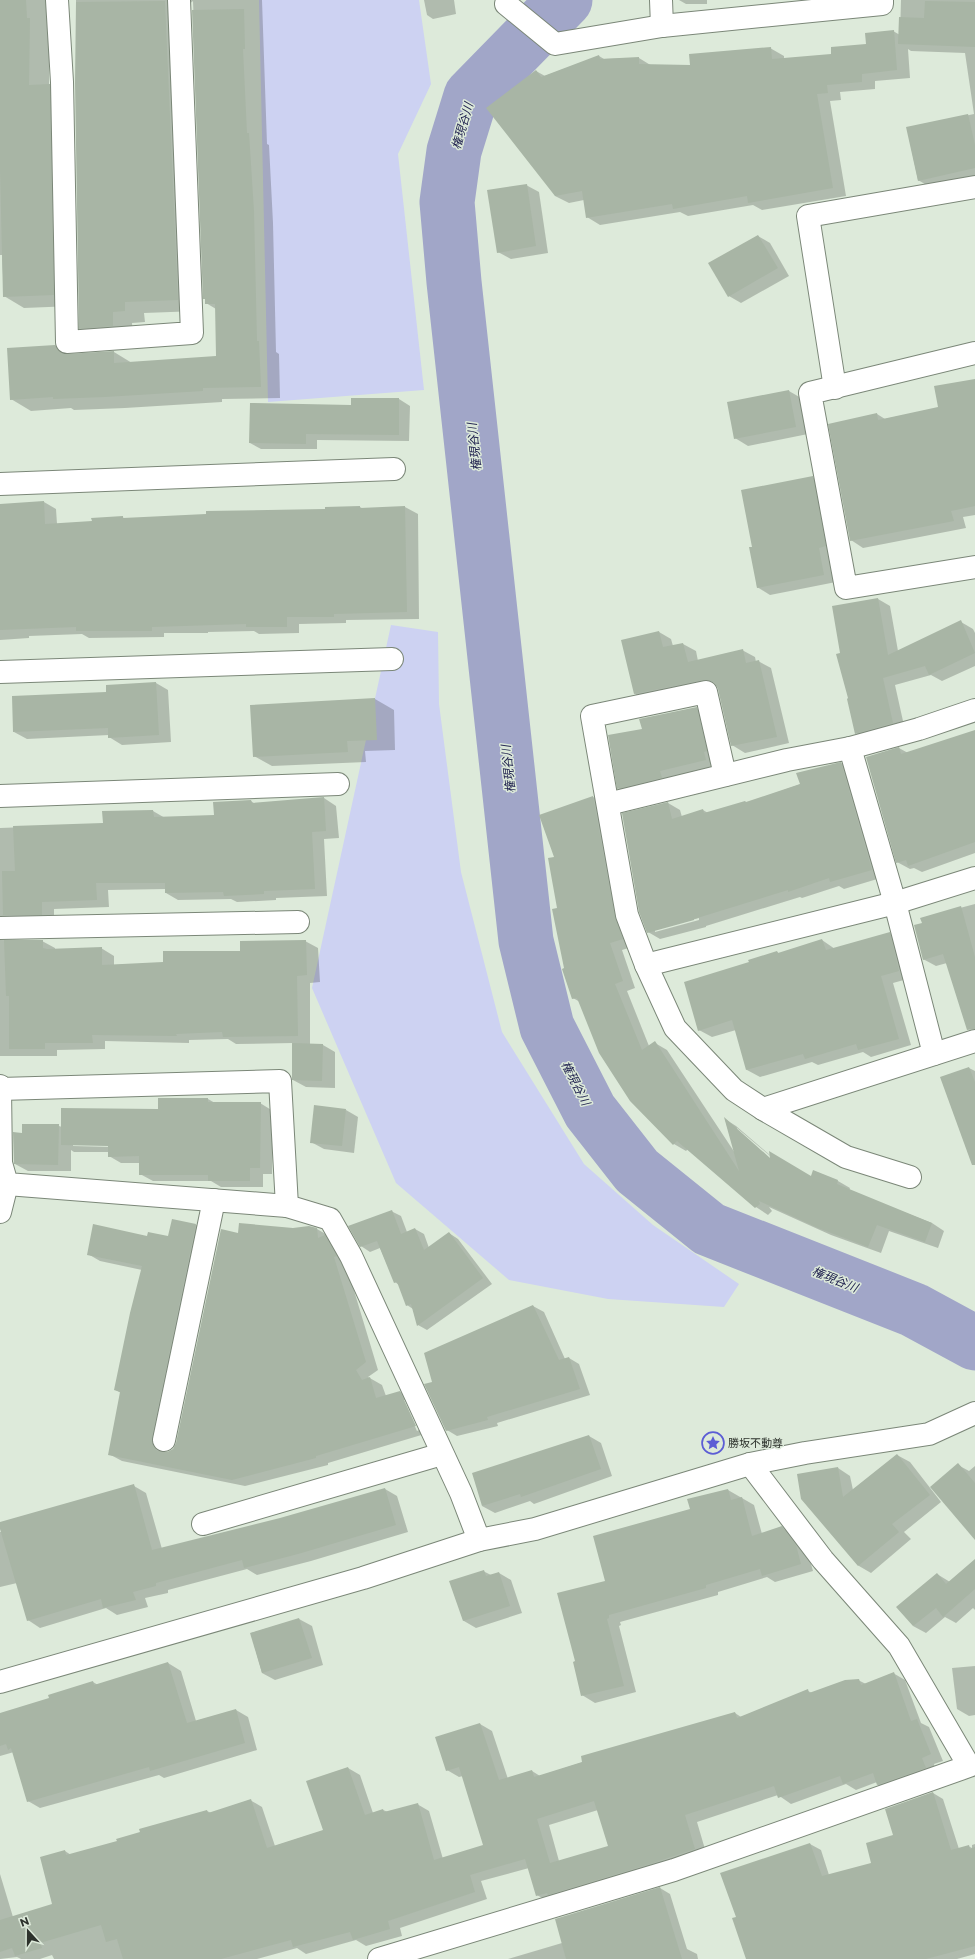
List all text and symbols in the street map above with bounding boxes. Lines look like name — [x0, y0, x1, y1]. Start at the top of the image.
water label: 権現谷川 — [448, 99, 476, 151]
water label: 権現谷川 — [464, 420, 484, 472]
water label: 権現谷川 — [498, 742, 518, 794]
water label: 権現谷川 — [558, 1058, 594, 1110]
water label: 権現谷川 — [810, 1263, 862, 1296]
place icon: 勝坂不動尊 — [700, 1430, 726, 1456]
place label: 勝坂不動尊 — [728, 1436, 783, 1450]
north arrow — [8, 1911, 48, 1951]
text: N — [18, 1914, 31, 1930]

